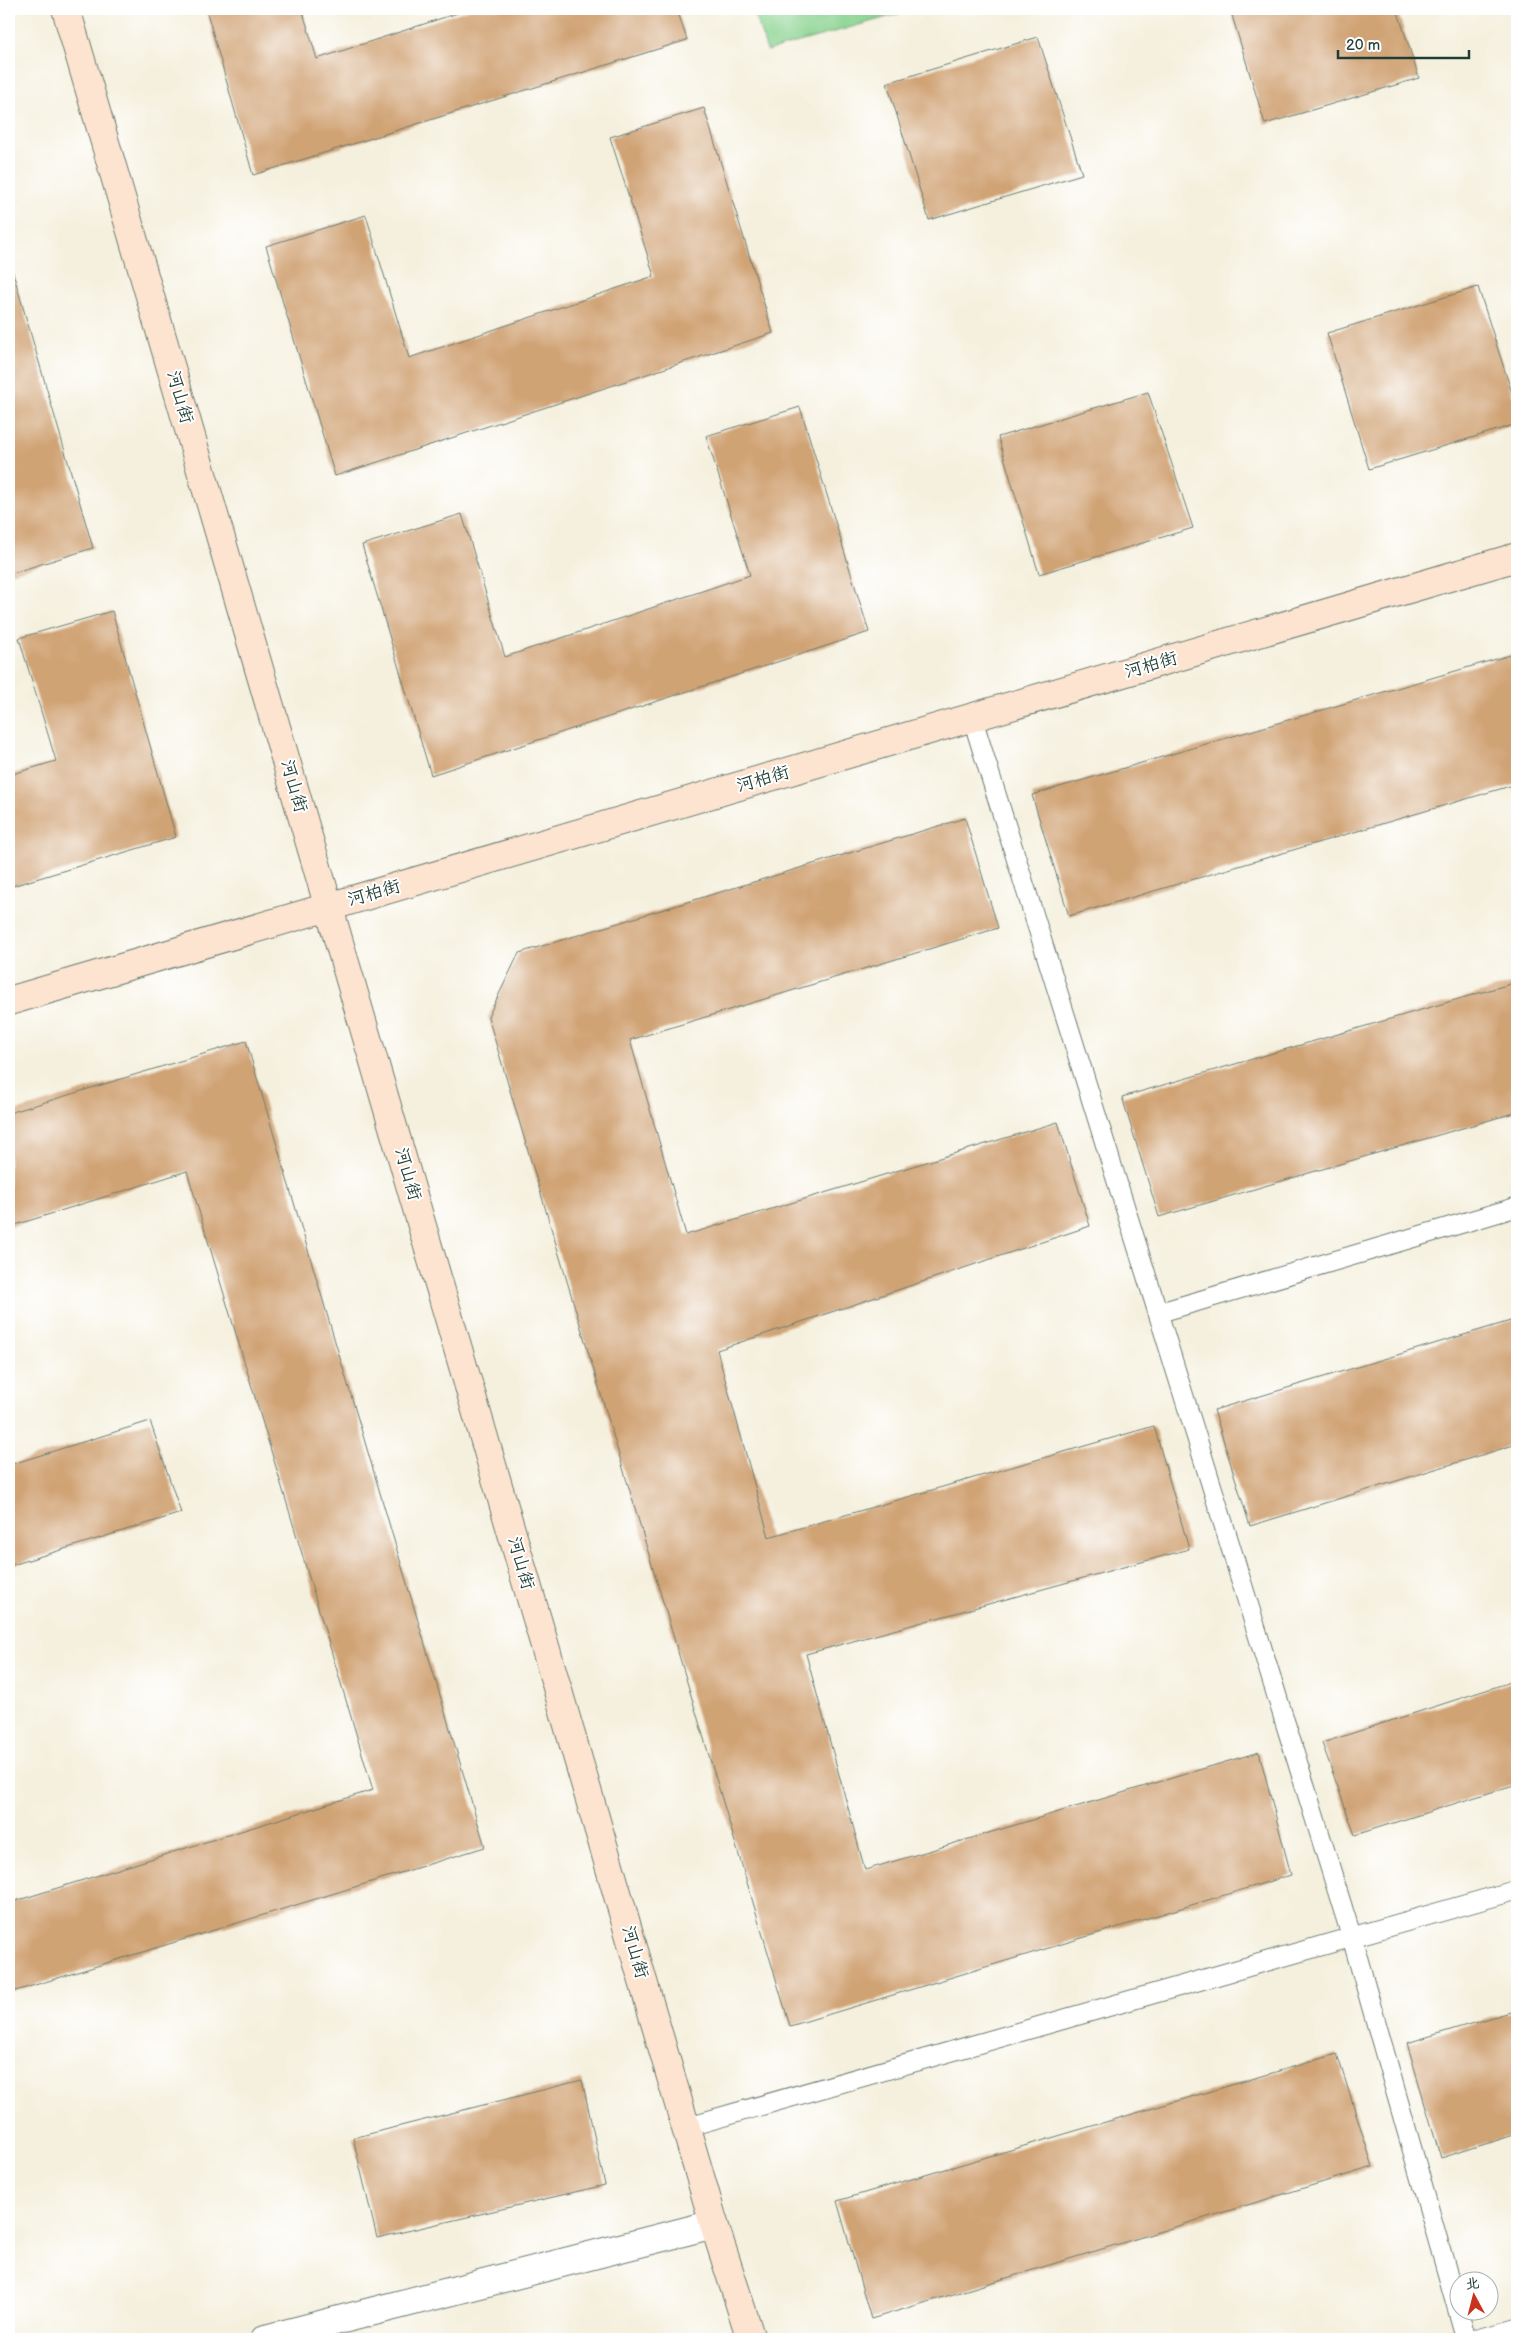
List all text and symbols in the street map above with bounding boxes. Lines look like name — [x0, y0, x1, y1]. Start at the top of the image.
scale bar — [1338, 28, 1470, 60]
text: 20 m — [1346, 36, 1380, 55]
street label: 河山街 — [162, 368, 198, 426]
street label: 河柏街 — [1122, 647, 1180, 683]
street label: 河山街 — [276, 757, 312, 815]
street label: 河柏街 — [734, 761, 792, 797]
street label: 河柏街 — [345, 875, 403, 911]
street label: 河山街 — [390, 1145, 426, 1203]
street label: 河山街 — [503, 1534, 539, 1592]
street label: 河山街 — [617, 1923, 653, 1981]
north arrow — [1448, 2270, 1498, 2320]
text: 北 — [1464, 2274, 1480, 2293]

